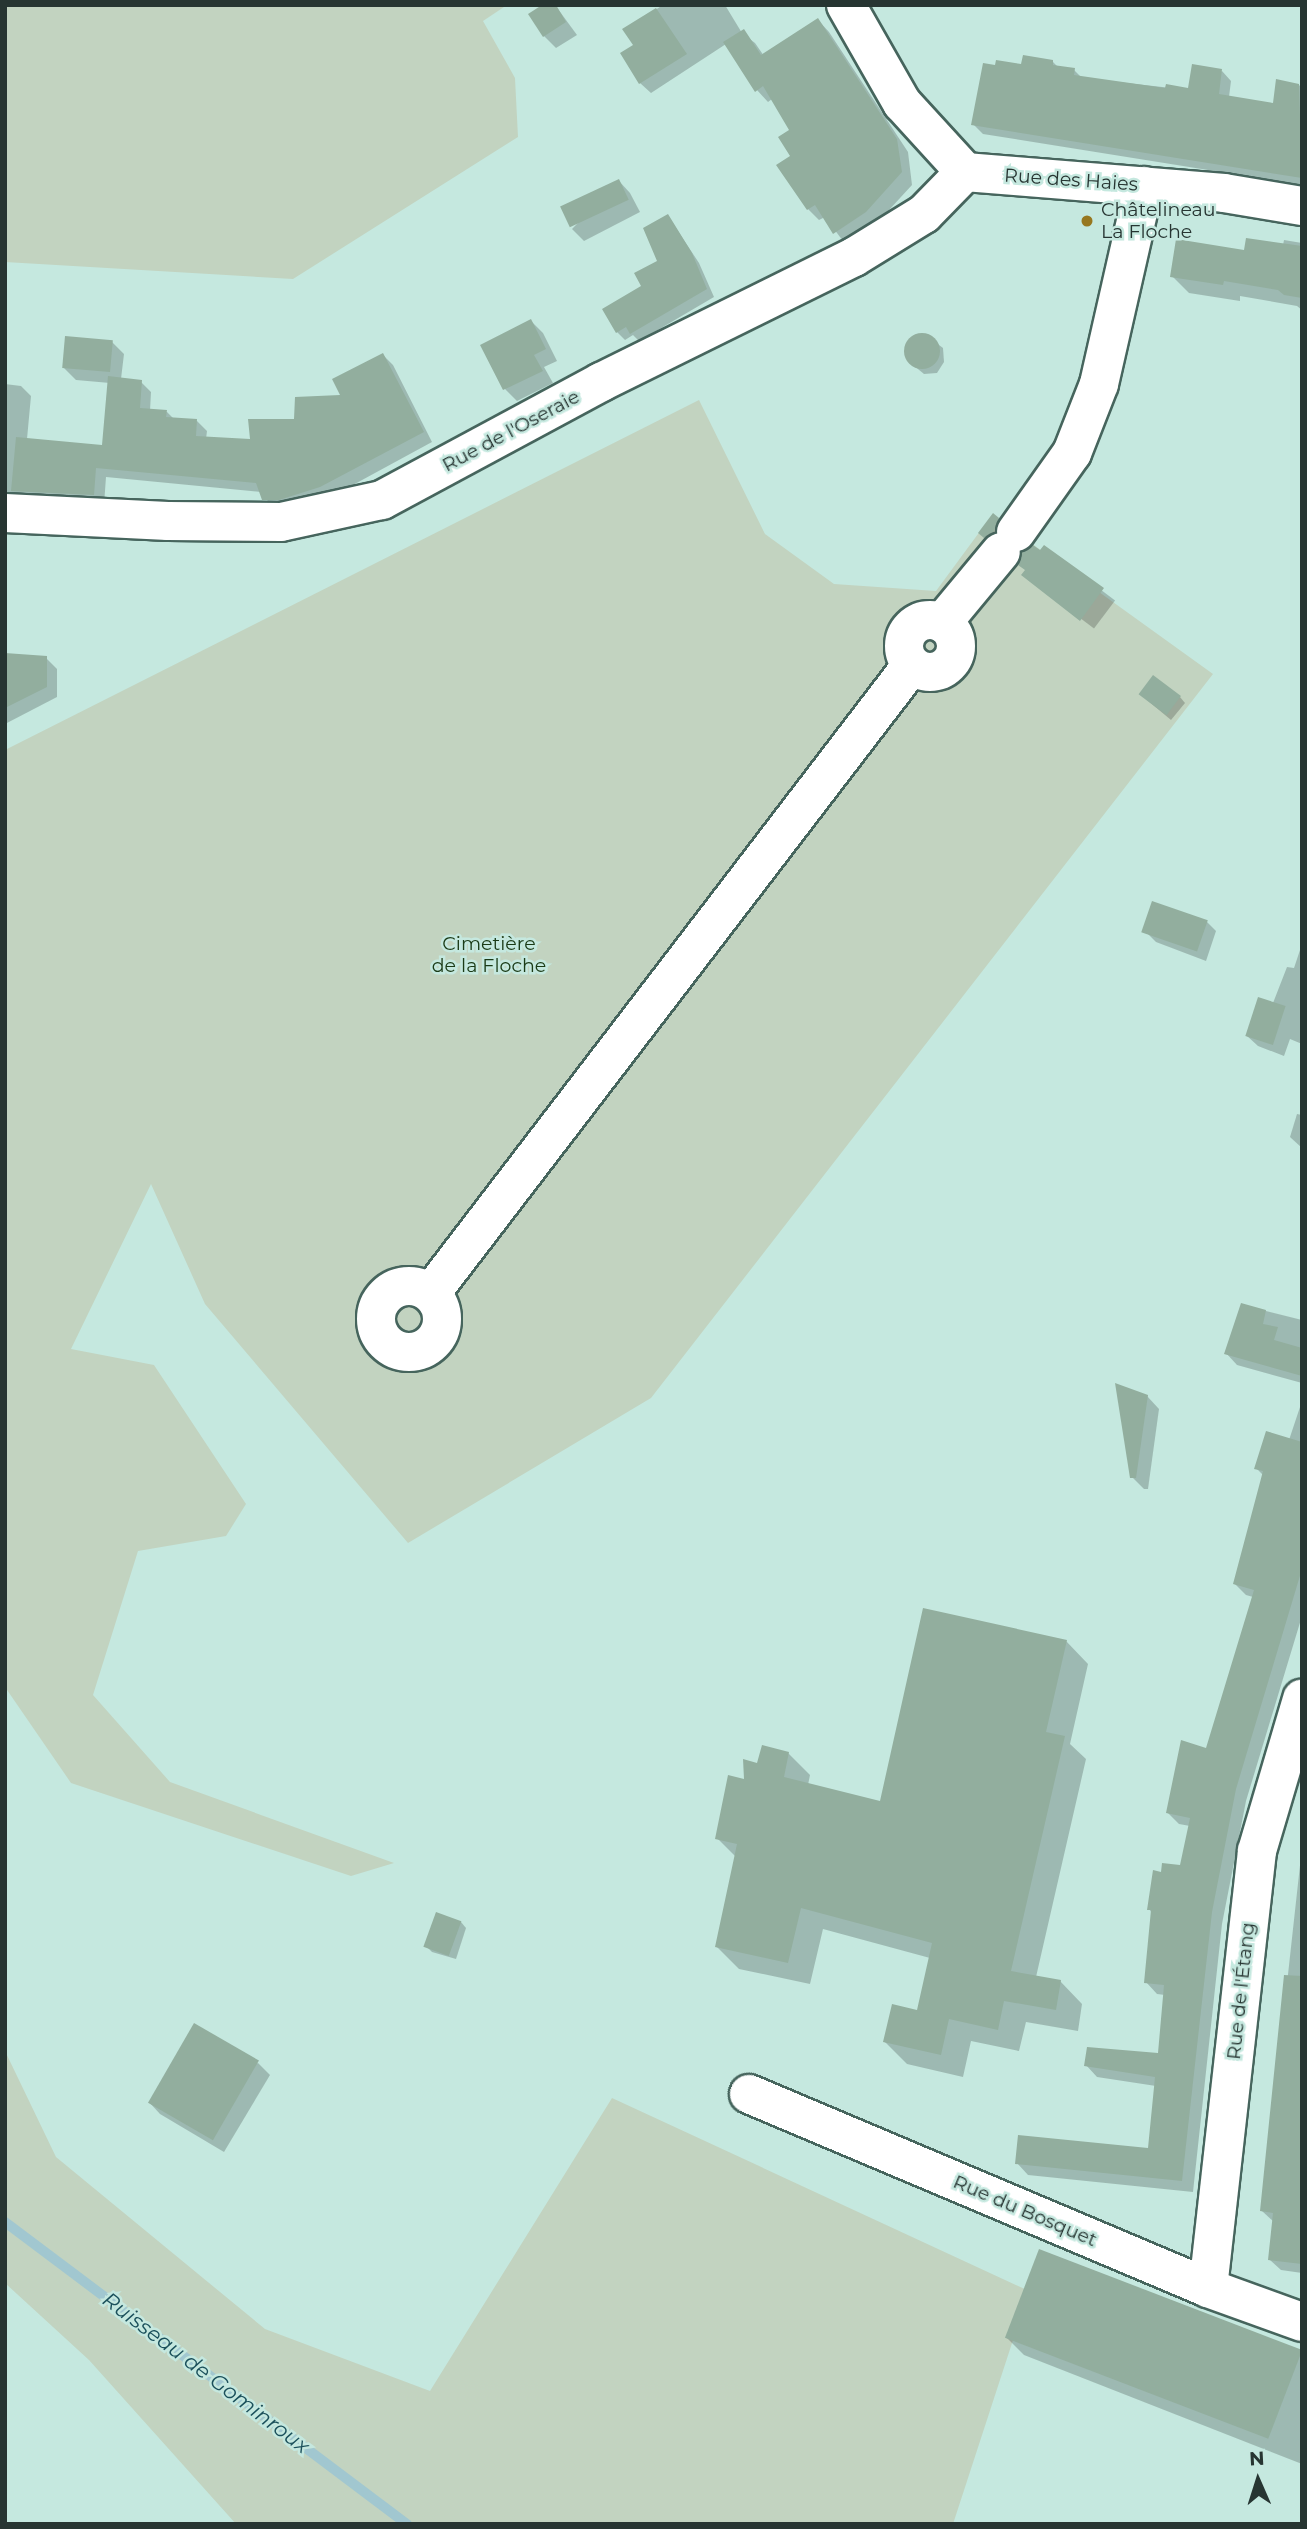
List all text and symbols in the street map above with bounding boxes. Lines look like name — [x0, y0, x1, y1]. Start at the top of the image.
street label: Rue des Haies — [1003, 164, 1139, 196]
place label: Châtelineau La Floche — [1101, 199, 1216, 243]
marker: Châtelineau La Floche — [1079, 213, 1095, 229]
street label: Rue de l'Oseraie — [438, 385, 584, 477]
park label: Cimetière de la Floche — [432, 933, 546, 977]
street label: Rue de l'Étang — [1222, 1921, 1260, 2061]
street label: Rue du Bosquet — [950, 2170, 1100, 2252]
water label: Ruisseau de Gominroux — [98, 2287, 314, 2459]
north arrow — [1223, 2445, 1293, 2515]
text: N — [1249, 2447, 1265, 2470]

